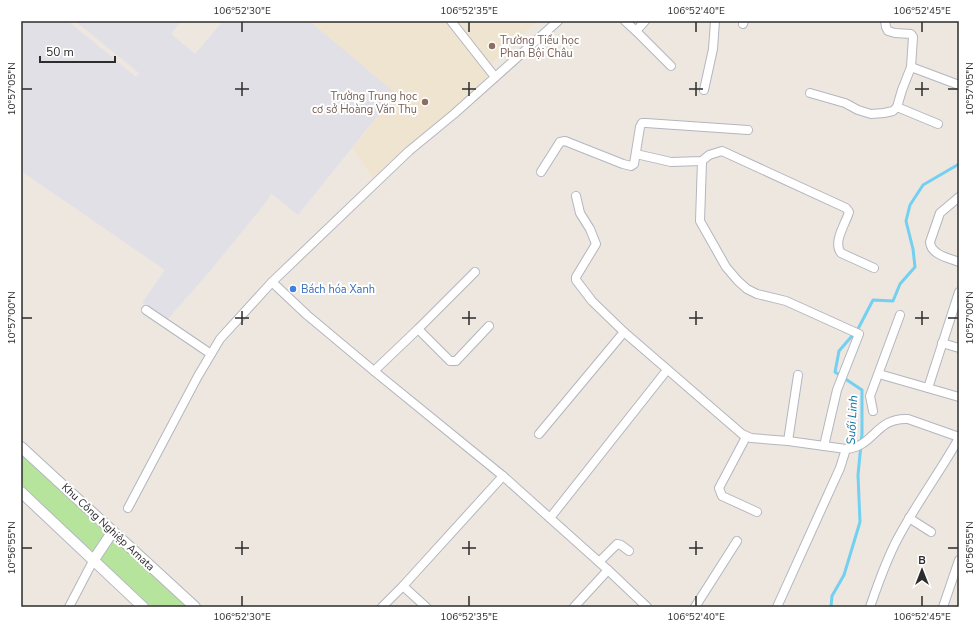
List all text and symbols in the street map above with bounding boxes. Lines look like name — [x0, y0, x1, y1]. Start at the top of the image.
text: 106°52'30"E — [213, 4, 271, 18]
text: 106°52'35"E — [440, 4, 498, 18]
text: 106°52'40"E — [667, 4, 725, 18]
text: 106°52'45"E — [893, 4, 951, 18]
place label: Trường Tiểu học Phan Bội Châu — [500, 33, 579, 61]
scale bar — [40, 38, 115, 64]
marker: Trường Tiểu học Phan Bội Châu — [487, 41, 497, 51]
text: 50 m — [46, 44, 74, 60]
text: 10°57'05"N — [5, 62, 19, 116]
text: 10°57'05"N — [963, 62, 977, 116]
place label: Trường Trung học cơ sở Hoàng Văn Thụ — [312, 89, 417, 117]
marker: Trường Trung học cơ sở Hoàng Văn Thụ — [420, 97, 430, 107]
place label: Bách hóa Xanh — [301, 282, 375, 297]
marker: Bách hóa Xanh — [288, 284, 298, 294]
text: 10°57'00"N — [5, 291, 19, 345]
text: 10°57'00"N — [963, 291, 977, 345]
water label: Suối Linh — [843, 395, 861, 445]
street label: Khu Công Nghiệp Amata — [58, 480, 158, 574]
text: 10°56'55"N — [5, 521, 19, 575]
text: 10°56'55"N — [963, 521, 977, 575]
north arrow — [902, 550, 942, 590]
text: B — [918, 553, 926, 568]
text: 106°52'30"E — [213, 610, 271, 624]
text: 106°52'35"E — [440, 610, 498, 624]
text: 106°52'40"E — [667, 610, 725, 624]
text: 106°52'45"E — [893, 610, 951, 624]

